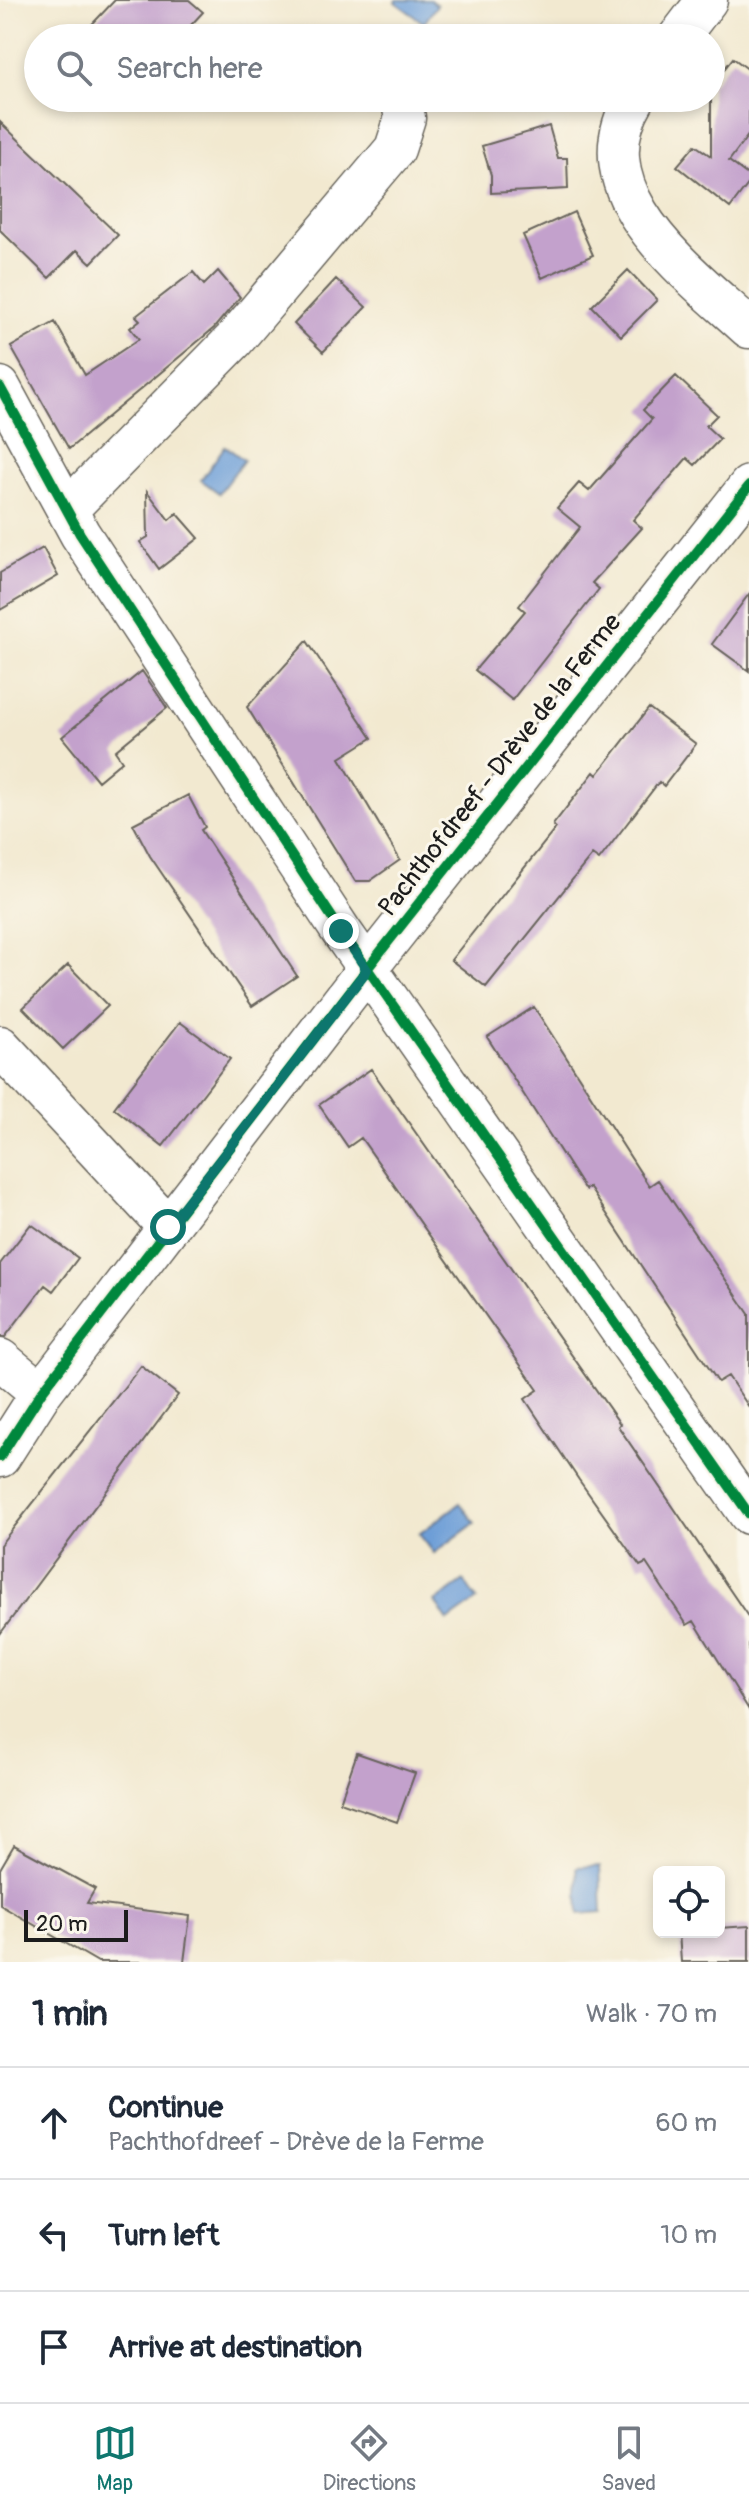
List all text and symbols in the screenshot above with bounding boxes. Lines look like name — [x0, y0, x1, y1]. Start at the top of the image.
search box — [24, 24, 725, 112]
icon: search — [52, 46, 96, 90]
text: Search here — [116, 50, 263, 87]
street label: Pachthofdreef - Drève de la Ferme — [372, 607, 628, 923]
route end — [323, 913, 359, 949]
route start — [150, 1209, 186, 1245]
map controls — [653, 1866, 725, 1938]
button: locate — [653, 1866, 725, 1938]
scale bar — [24, 1906, 128, 1942]
text: 20 m — [36, 1910, 88, 1938]
text: 1 min — [32, 1993, 108, 2036]
text: Walk · 70 m — [586, 1998, 717, 2030]
text: Continue — [108, 2089, 223, 2126]
icon: ahead — [32, 2101, 76, 2145]
text: 60 m — [655, 2107, 717, 2139]
text: Pachthofdreef - Drève de la Ferme — [108, 2126, 484, 2158]
icon: left — [32, 2213, 76, 2257]
text: Turn left — [108, 2217, 219, 2254]
text: 10 m — [660, 2219, 717, 2251]
icon: arrive — [32, 2325, 76, 2369]
text: Arrive at destination — [108, 2329, 362, 2366]
tab: Map — [93, 2421, 137, 2497]
tab: Directions — [323, 2421, 416, 2497]
tab: Saved — [602, 2421, 656, 2497]

